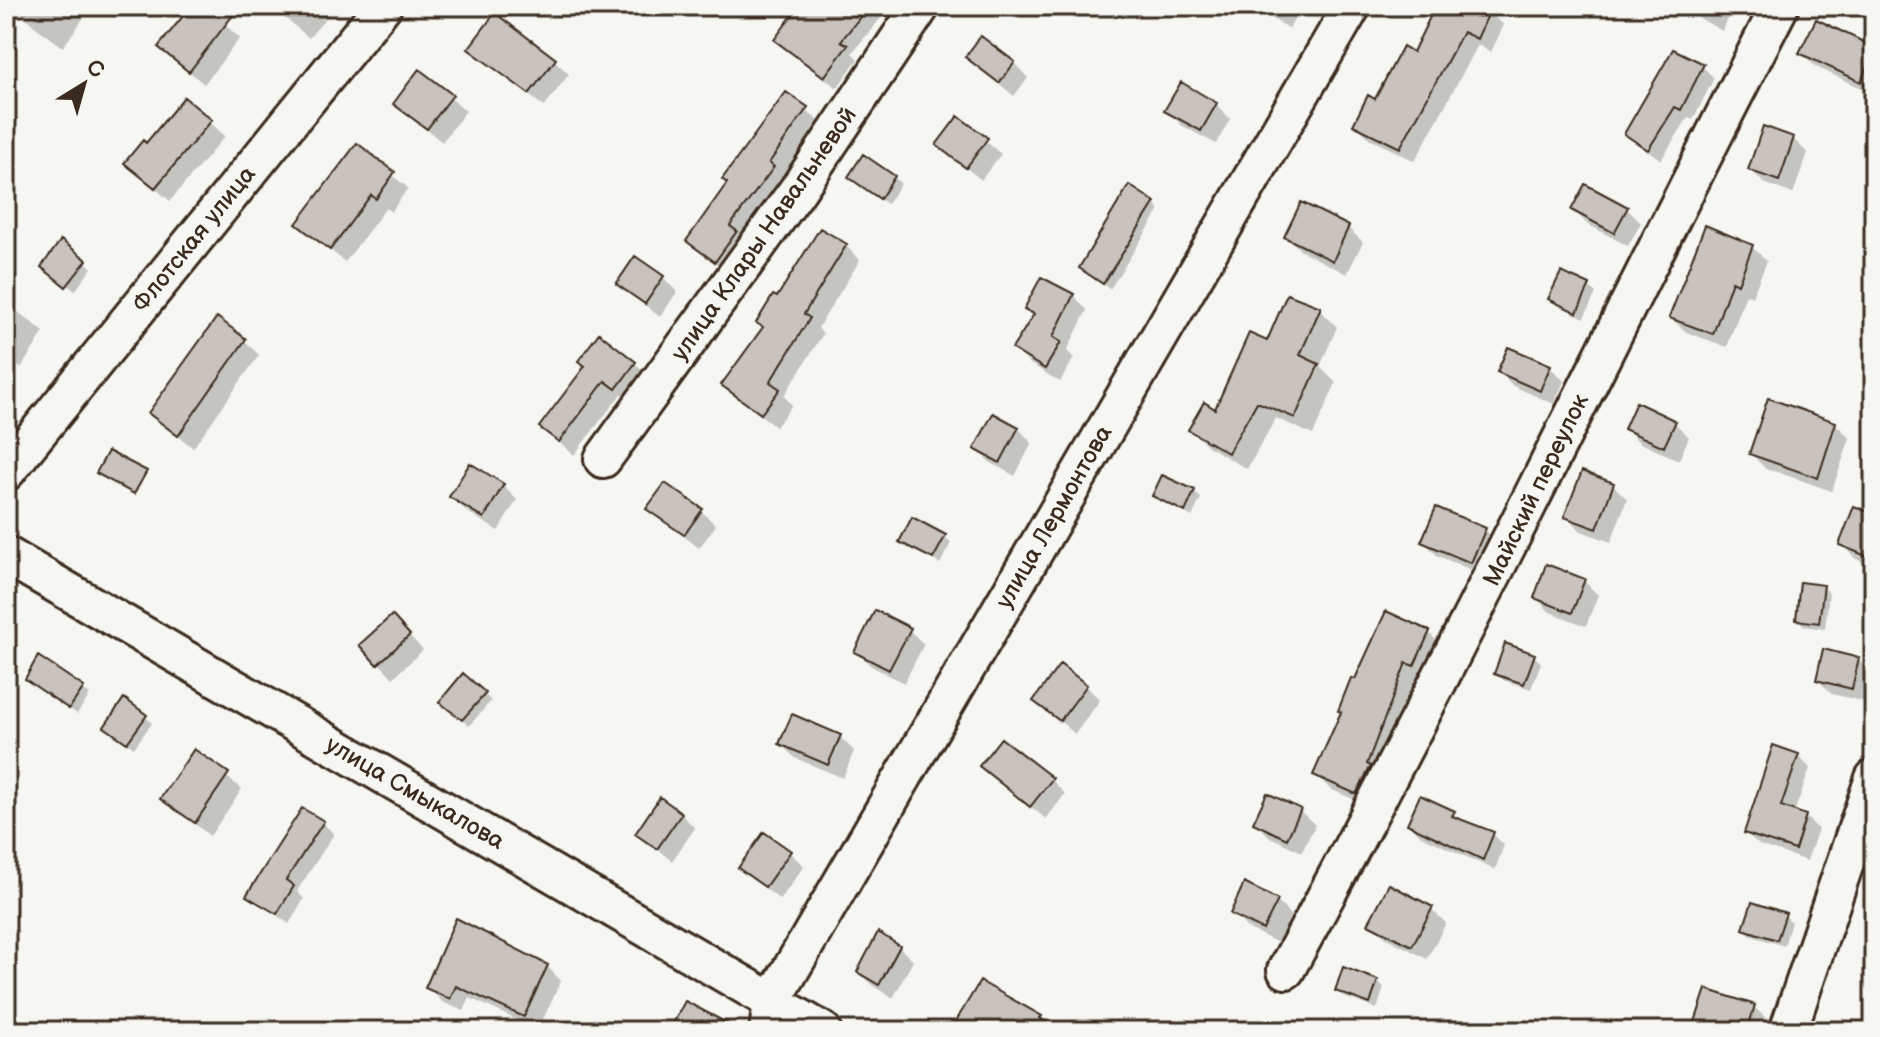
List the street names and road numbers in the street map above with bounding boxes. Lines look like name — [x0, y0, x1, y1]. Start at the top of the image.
street label: улица Клары Навальневой — [665, 101, 863, 367]
street label: Флотская улица — [126, 160, 262, 318]
street label: Майский переулок — [1477, 389, 1595, 591]
street label: улица Лермонтова — [990, 420, 1118, 614]
street label: улица Смыкалова — [320, 730, 510, 856]

